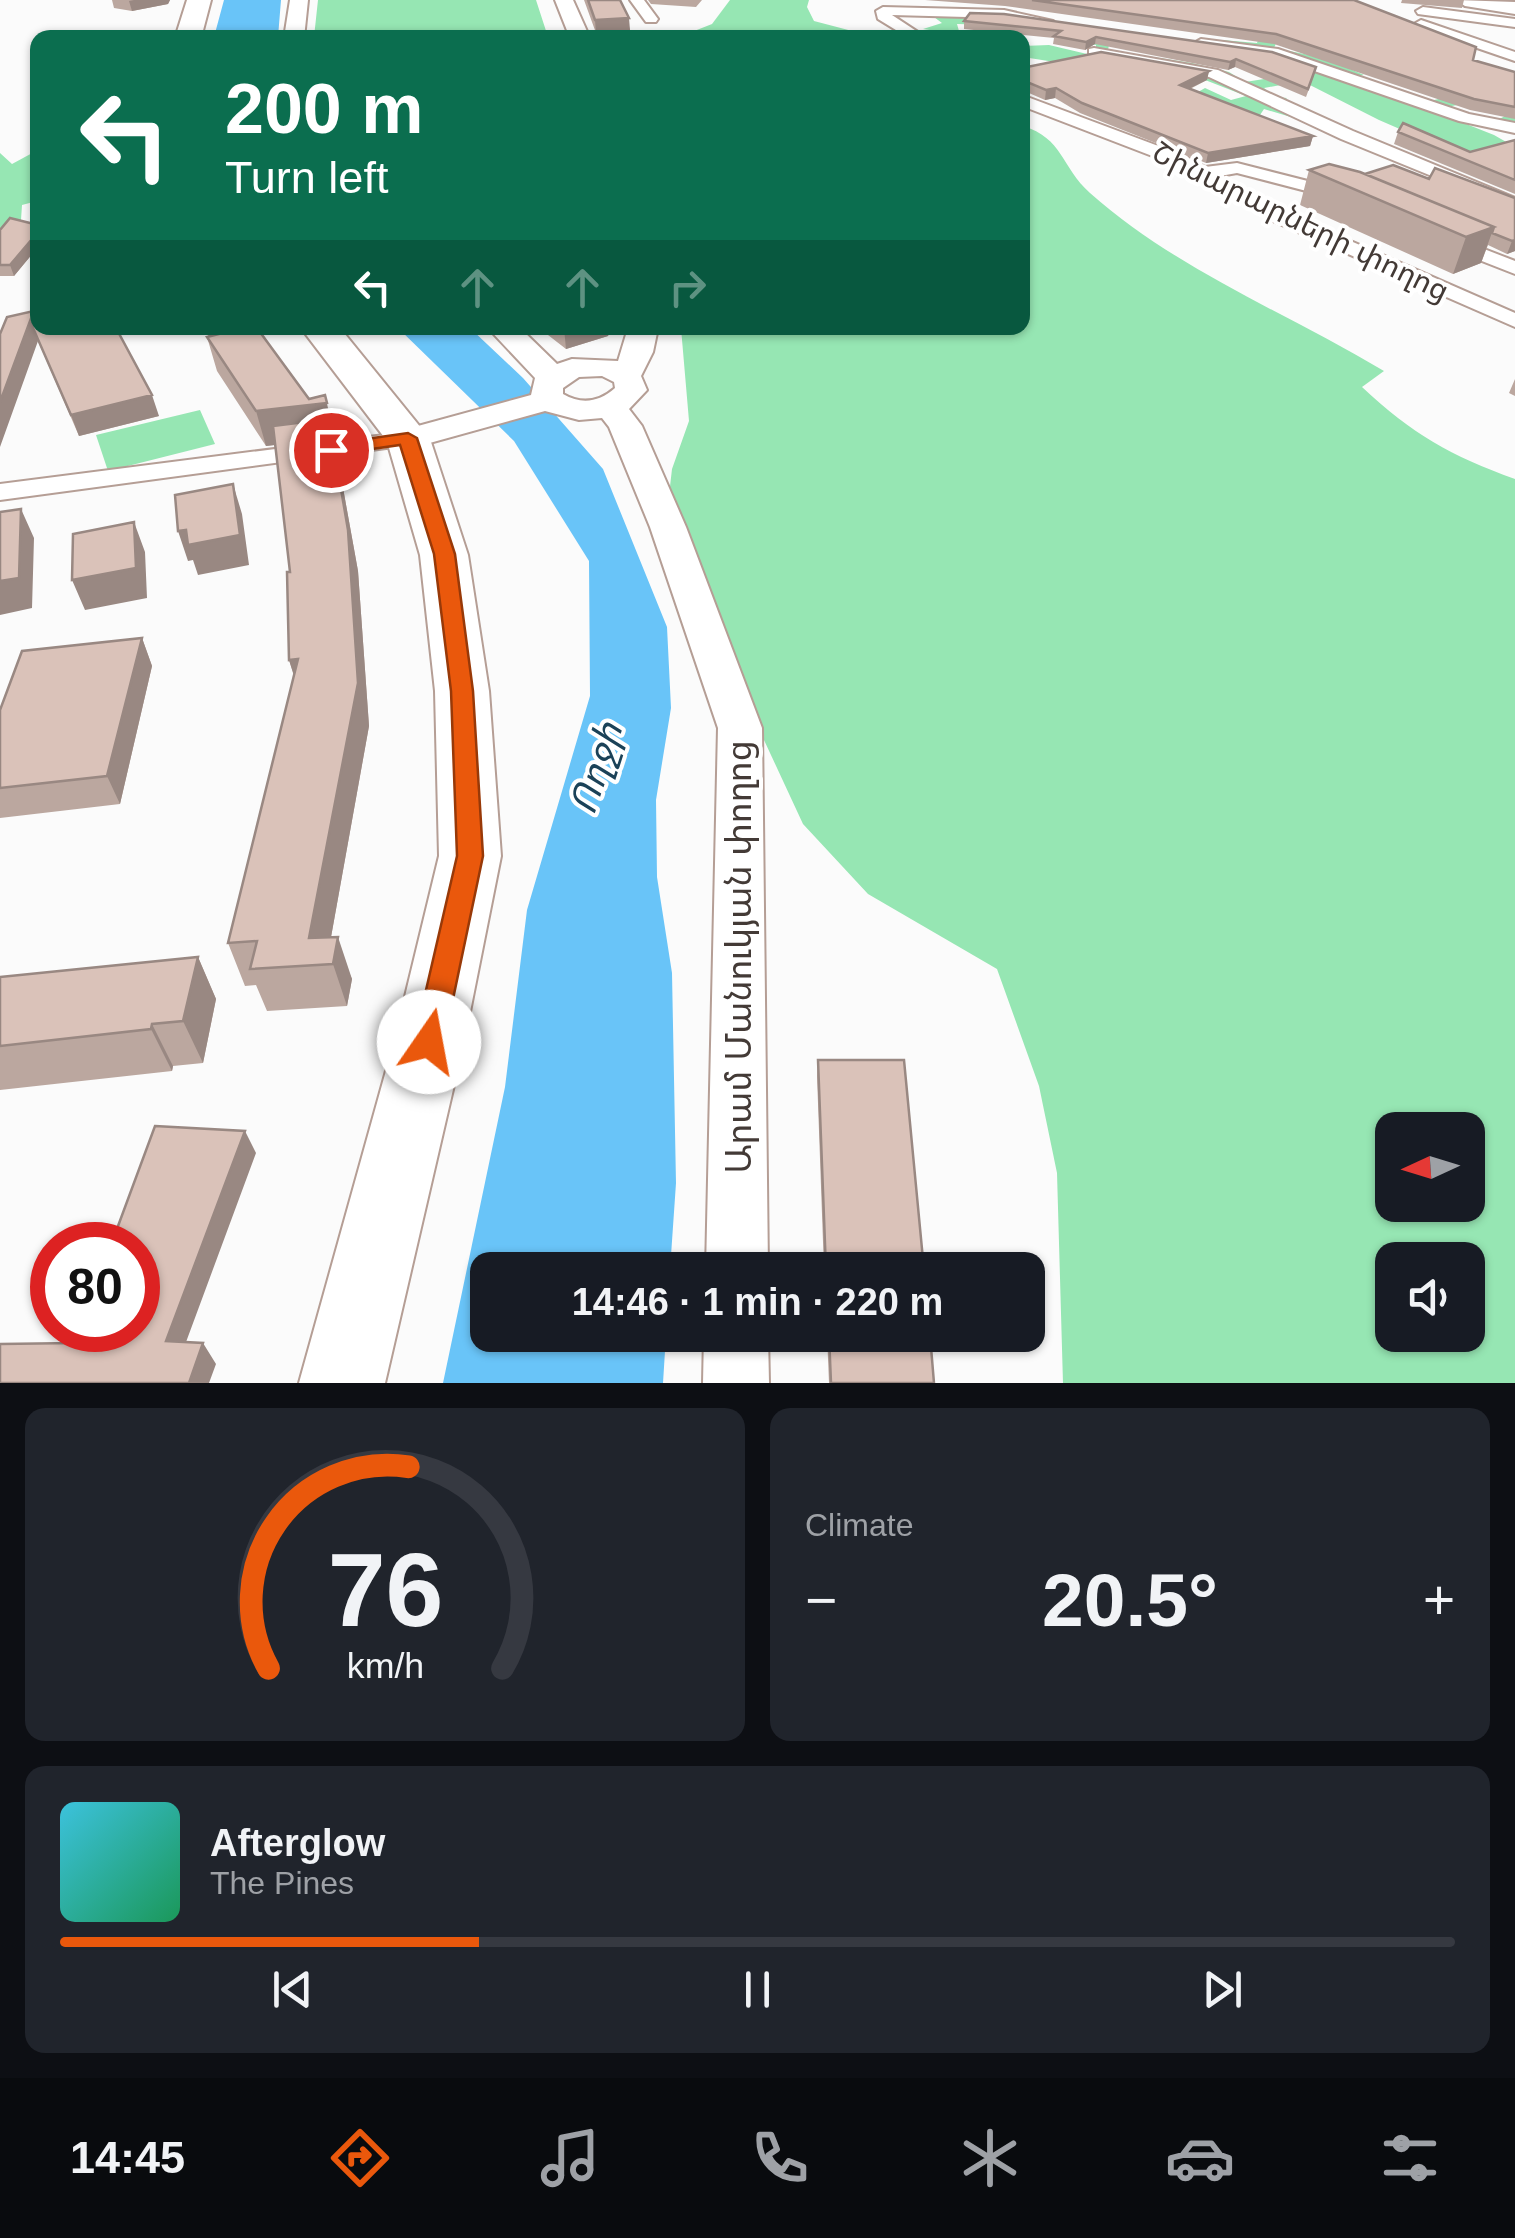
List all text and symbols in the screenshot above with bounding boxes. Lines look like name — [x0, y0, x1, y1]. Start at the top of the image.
icon: left — [60, 70, 190, 200]
text: 200 m — [225, 70, 423, 148]
street label: Շինարարների փողոց — [1147, 135, 1455, 308]
text: Turn left — [225, 152, 388, 203]
icon: left — [345, 260, 400, 315]
icon: ahead — [450, 260, 505, 315]
icon: ahead — [555, 260, 610, 315]
icon: right — [660, 260, 715, 315]
pin — [289, 408, 374, 493]
icon: arrive — [304, 423, 359, 478]
water label: Ողջի — [562, 716, 632, 819]
street label: Արամ Մանուկյան փողոց — [719, 740, 759, 1174]
position arrow — [377, 990, 481, 1094]
north arrow — [1375, 1112, 1485, 1222]
map controls — [1375, 1112, 1485, 1352]
speed limit sign: 80 — [30, 1222, 160, 1352]
button: sound — [1375, 1242, 1485, 1352]
text: 14:46 · 1 min · 220 m — [572, 1281, 943, 1323]
text: Climate — [805, 1507, 913, 1543]
text: 76 — [327, 1532, 443, 1648]
text: 20.5° — [1042, 1558, 1218, 1642]
text: − — [805, 1569, 837, 1631]
text: + — [1423, 1569, 1455, 1631]
text: km/h — [346, 1646, 424, 1686]
text: Afterglow — [210, 1822, 385, 1864]
text: The Pines — [210, 1865, 354, 1901]
icon: previous — [265, 1962, 320, 2017]
icon: pause — [730, 1962, 785, 2017]
icon: next — [1195, 1962, 1250, 2017]
icon: directions — [325, 2123, 395, 2193]
icon: music — [535, 2123, 605, 2193]
icon: phone — [745, 2123, 815, 2193]
icon: climate — [955, 2123, 1025, 2193]
icon: car — [1165, 2123, 1235, 2193]
icon: filters — [1375, 2123, 1445, 2193]
text: 14:45 — [70, 2132, 185, 2183]

